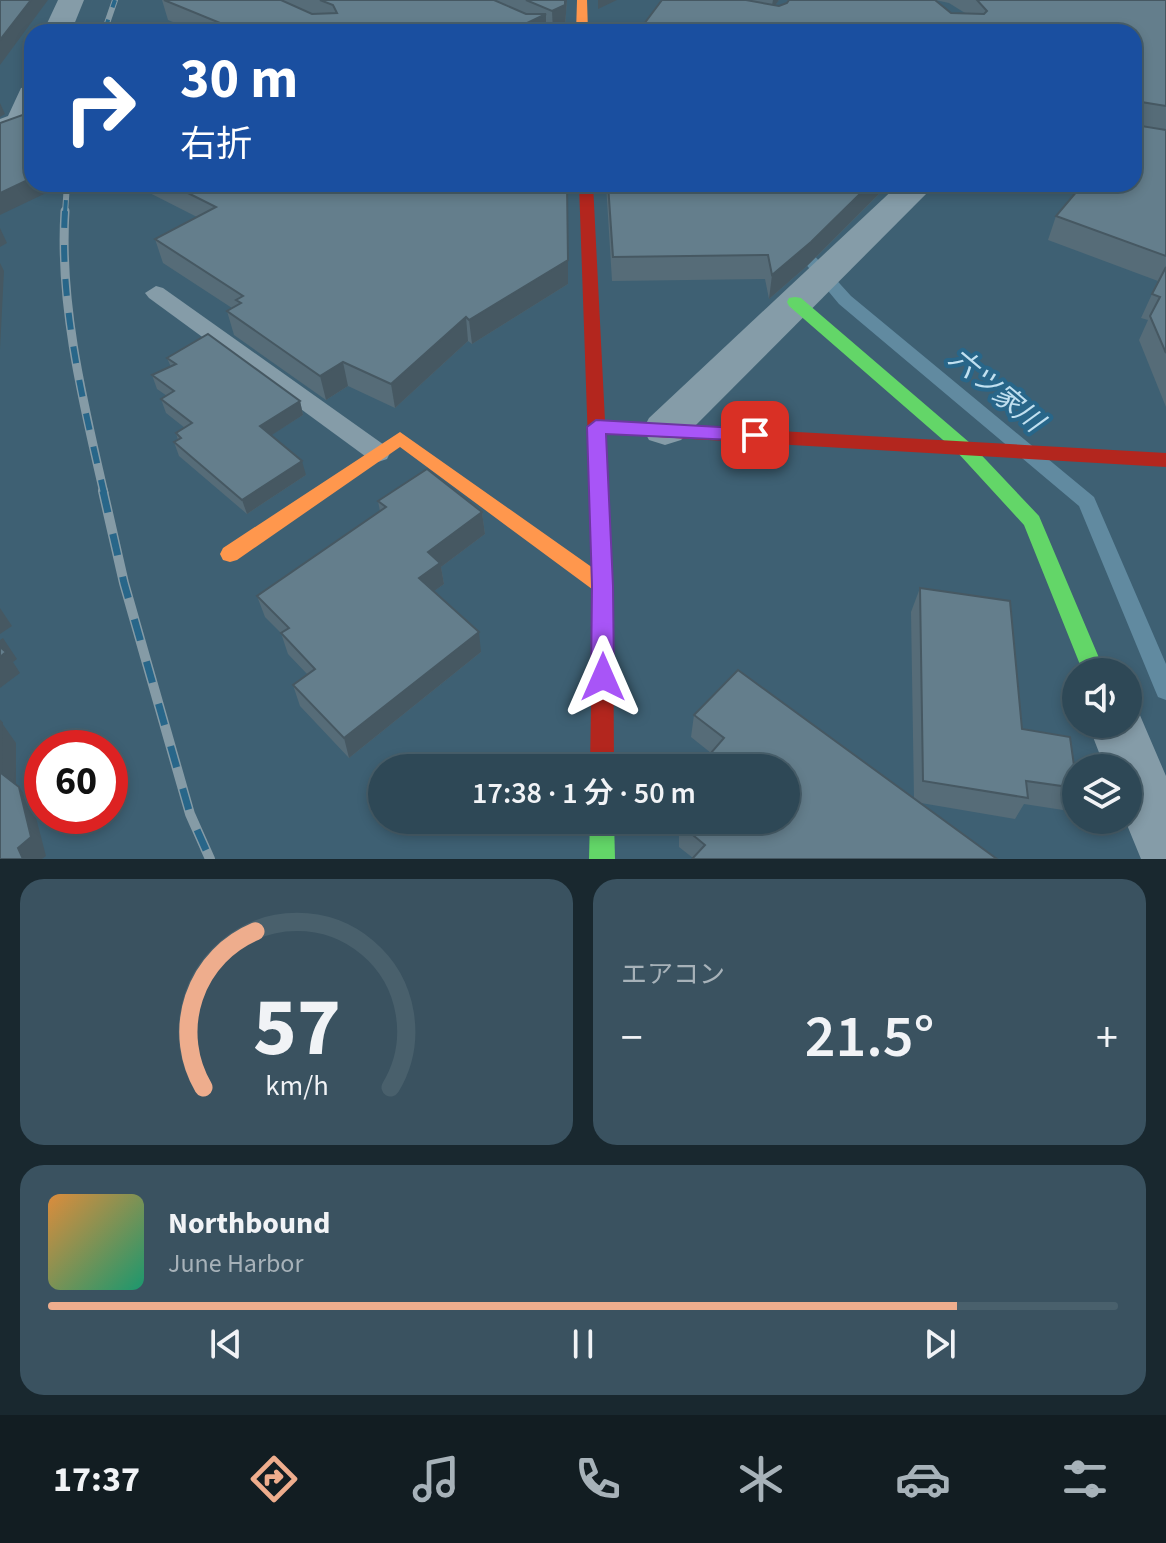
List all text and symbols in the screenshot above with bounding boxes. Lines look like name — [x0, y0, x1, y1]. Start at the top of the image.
text: 30 m — [180, 40, 298, 119]
icon: right — [48, 56, 152, 160]
text: 右折 — [180, 119, 252, 170]
water label: 六ツ家川 — [940, 339, 1054, 443]
pin — [721, 401, 789, 469]
icon: arrive — [733, 413, 777, 457]
position arrow — [561, 635, 645, 719]
map controls — [1062, 658, 1142, 834]
button: sound — [1062, 658, 1142, 738]
speed limit sign: 60 — [24, 730, 128, 834]
button: layers — [1062, 754, 1142, 834]
text: 17:38 · 1 分 · 50 m — [472, 772, 696, 815]
text: エアコン — [621, 956, 725, 993]
text: 57 — [253, 969, 340, 1087]
text: 21.5° — [805, 995, 934, 1080]
text: − — [621, 1007, 643, 1070]
text: + — [1096, 1007, 1118, 1070]
text: km/h — [265, 1066, 328, 1106]
text: Northbound — [168, 1202, 330, 1245]
text: June Harbor — [168, 1245, 304, 1282]
icon: previous — [204, 1322, 248, 1366]
icon: pause — [561, 1322, 605, 1366]
icon: next — [918, 1322, 962, 1366]
icon: directions — [246, 1451, 302, 1507]
icon: music — [408, 1451, 464, 1507]
icon: phone — [570, 1451, 626, 1507]
icon: climate — [733, 1451, 789, 1507]
icon: car — [895, 1451, 951, 1507]
icon: filters — [1057, 1451, 1113, 1507]
text: 17:37 — [53, 1454, 140, 1505]

